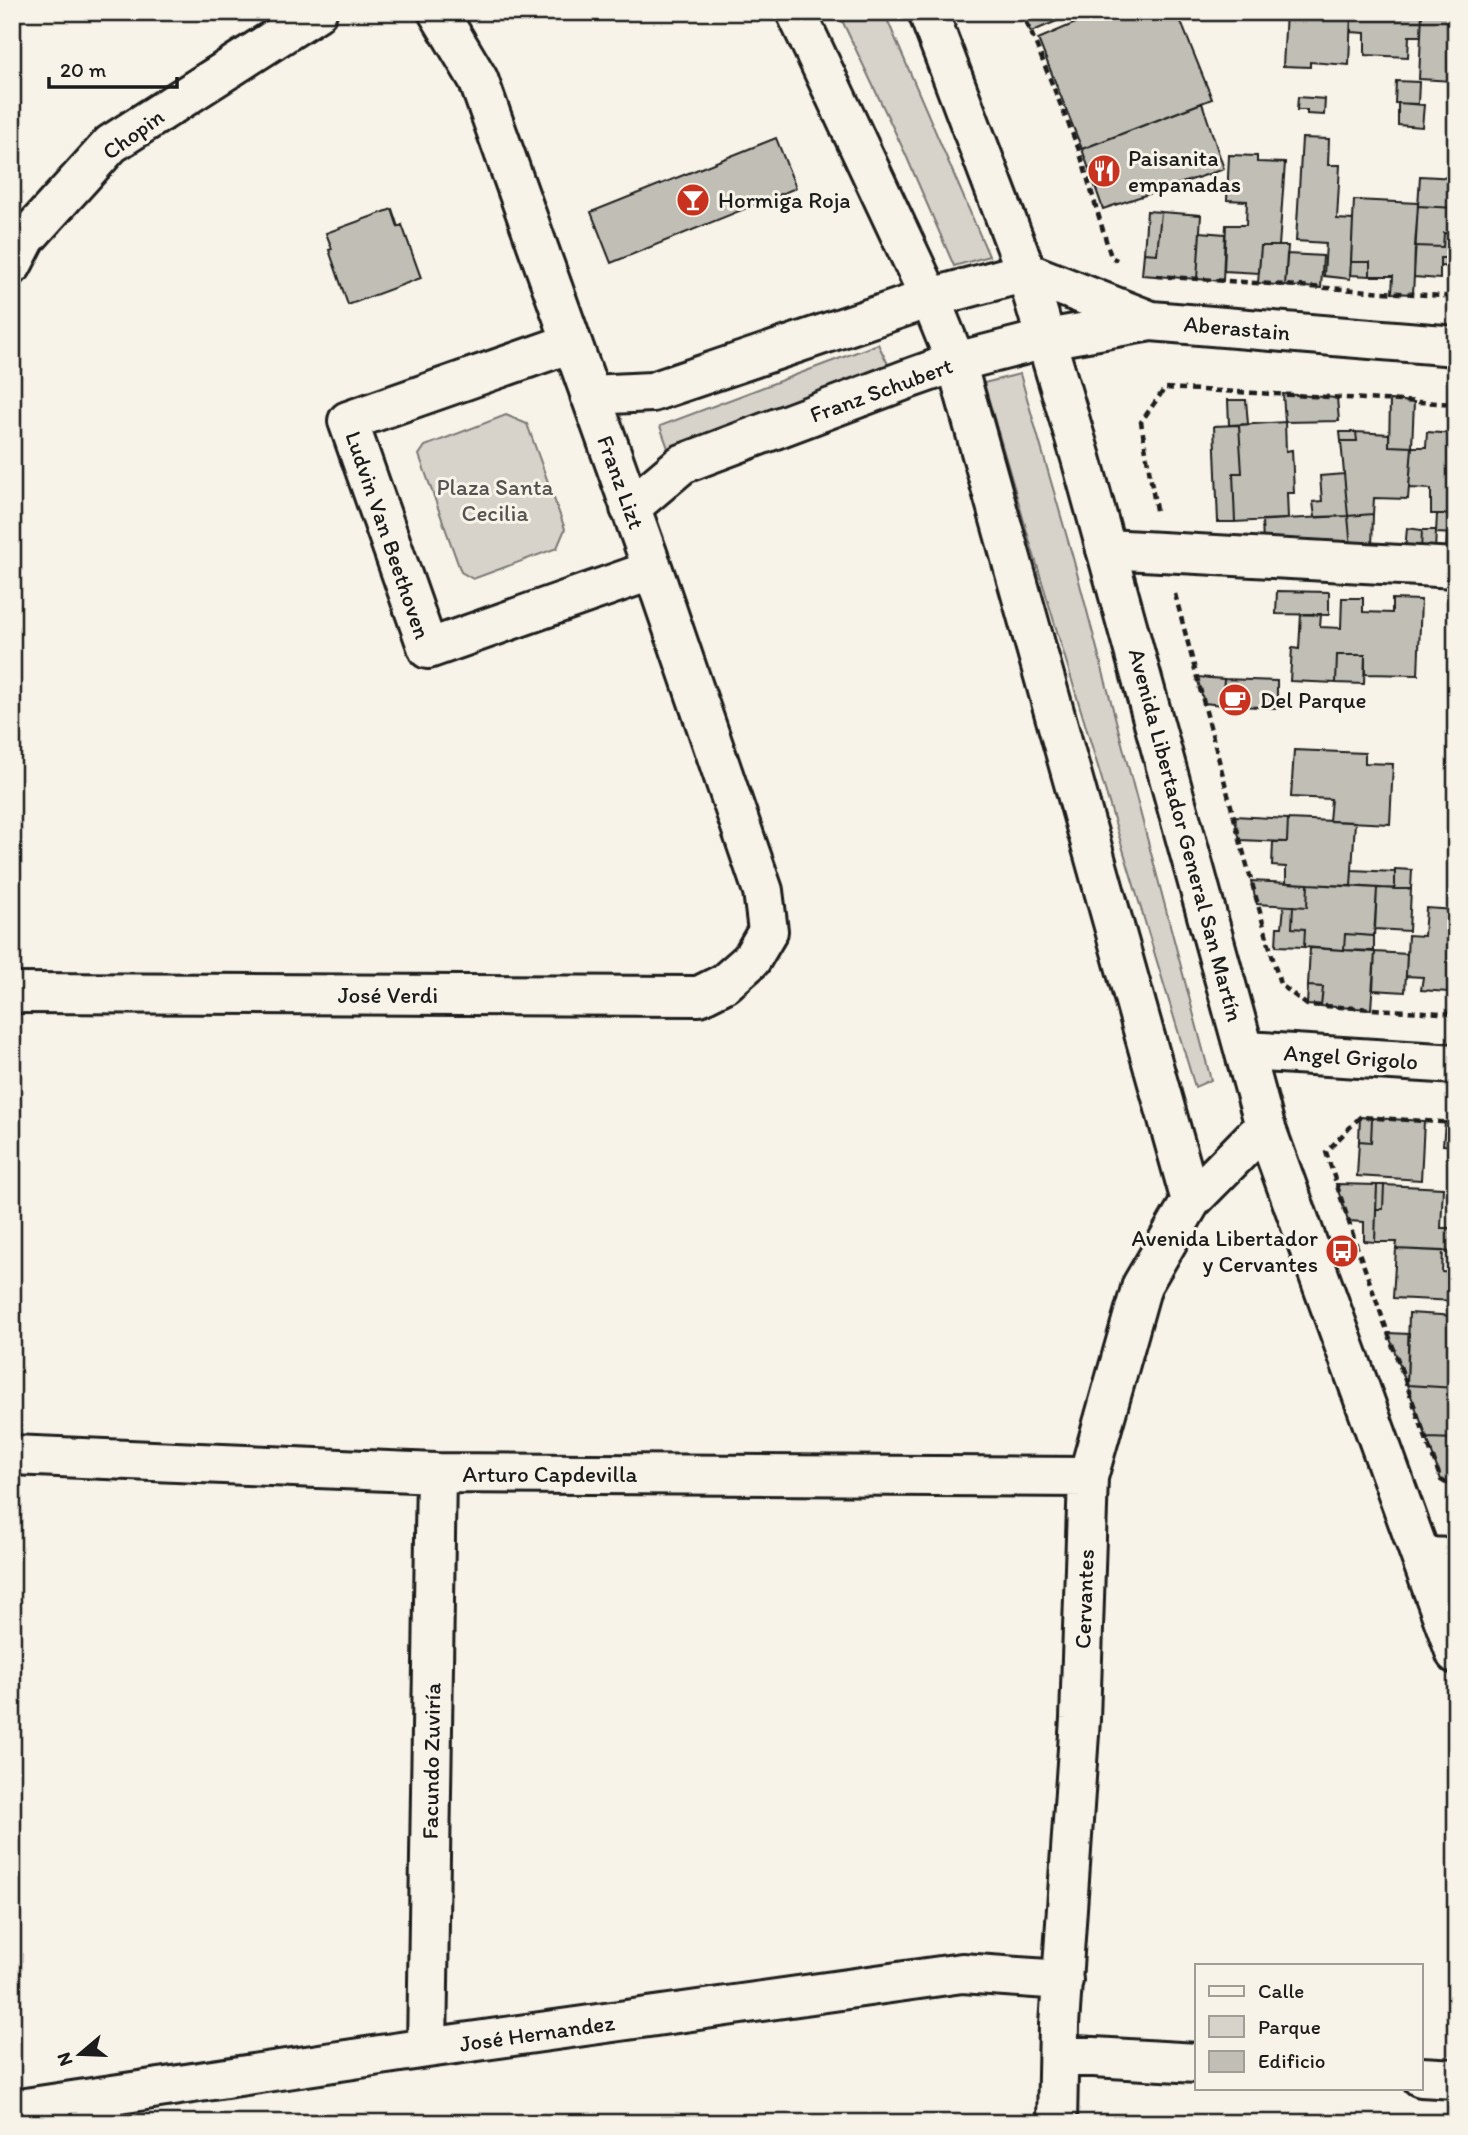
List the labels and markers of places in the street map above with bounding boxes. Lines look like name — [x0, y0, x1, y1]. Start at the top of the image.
place label: Paisanita empanadas — [1128, 144, 1241, 198]
restaurant icon: Paisanita empanadas — [1085, 152, 1123, 190]
bar icon: Hormiga Roja — [674, 181, 712, 219]
place label: Hormiga Roja — [718, 186, 851, 214]
cafe icon: Del Parque — [1216, 681, 1254, 719]
place label: Del Parque — [1260, 686, 1367, 714]
place label: Avenida Libertador y Cervantes — [1131, 1224, 1318, 1278]
bus stop icon: Avenida Libertador y Cervantes — [1323, 1232, 1361, 1270]

